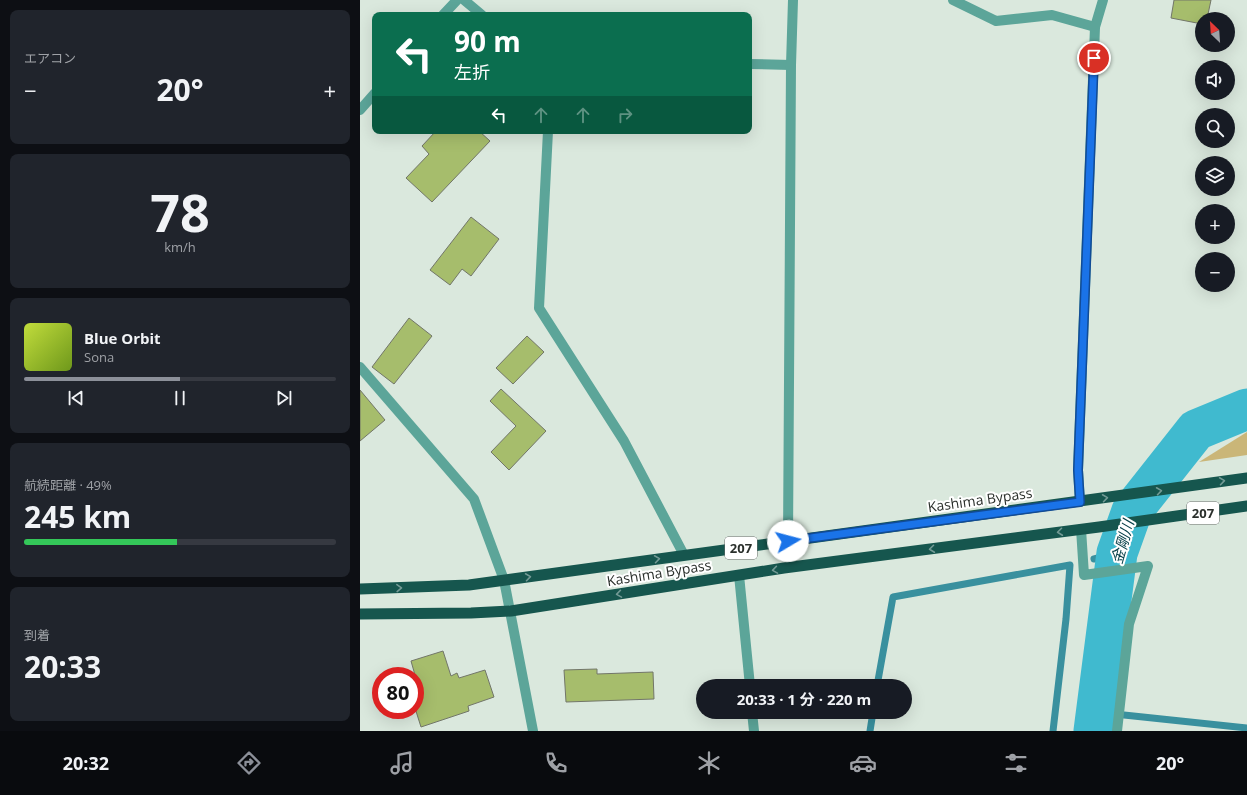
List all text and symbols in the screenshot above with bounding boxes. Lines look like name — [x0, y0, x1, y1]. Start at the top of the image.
north arrow — [1195, 12, 1235, 52]
map controls — [1195, 12, 1235, 292]
text: 90 m — [454, 22, 521, 60]
icon: left — [388, 28, 440, 80]
pin — [1077, 41, 1111, 75]
icon: arrive — [1083, 47, 1105, 69]
text: エアコン — [24, 49, 76, 67]
text: 左折 — [454, 60, 490, 84]
button: sound — [1195, 60, 1235, 100]
text: 20° — [156, 69, 204, 110]
text: − — [24, 75, 37, 105]
text: + — [323, 75, 336, 105]
icon: left — [488, 104, 510, 126]
icon: ahead — [530, 104, 552, 126]
icon: ahead — [572, 104, 594, 126]
icon: right — [614, 104, 636, 126]
button: search — [1195, 108, 1235, 148]
button: layers — [1195, 156, 1235, 196]
text: 78 — [150, 176, 210, 247]
button: + — [1195, 204, 1235, 244]
text: km/h — [164, 238, 196, 256]
button: − — [1195, 252, 1235, 292]
text: Blue Orbit — [84, 328, 161, 348]
text: Sona — [84, 348, 114, 366]
icon: previous — [65, 387, 87, 409]
icon: pause — [169, 387, 191, 409]
icon: next — [273, 387, 295, 409]
text: 航続距離 · 49% — [24, 476, 112, 494]
one-way arrow — [1219, 478, 1225, 486]
street label: Kashima Bypass — [926, 483, 1034, 516]
one-way arrow — [1156, 487, 1162, 496]
one-way arrow — [1102, 494, 1108, 503]
text: 245 km — [24, 496, 131, 537]
road number: 207 — [1187, 502, 1219, 524]
water label: 金剛川 — [1106, 515, 1138, 566]
position arrow — [767, 520, 809, 562]
one-way arrow — [1057, 527, 1063, 536]
road number: 207 — [725, 537, 757, 559]
one-way arrow — [928, 544, 935, 553]
street label: Kashima Bypass — [605, 555, 713, 590]
one-way arrow — [654, 555, 660, 564]
one-way arrow — [772, 565, 778, 574]
one-way arrow — [525, 573, 531, 582]
one-way arrow — [396, 584, 402, 592]
one-way arrow — [616, 589, 622, 598]
text: 到着 — [24, 626, 50, 644]
text: 20:33 — [24, 646, 101, 687]
speed limit sign: 80 — [372, 667, 424, 719]
text: 20:33 · 1 分 · 220 m — [737, 689, 871, 709]
icon: directions — [235, 749, 263, 777]
icon: music — [388, 749, 416, 777]
icon: phone — [542, 749, 570, 777]
icon: climate — [695, 749, 723, 777]
icon: car — [849, 749, 877, 777]
icon: filters — [1002, 749, 1030, 777]
text: 20:32 — [63, 751, 109, 775]
text: 20° — [1156, 751, 1184, 775]

